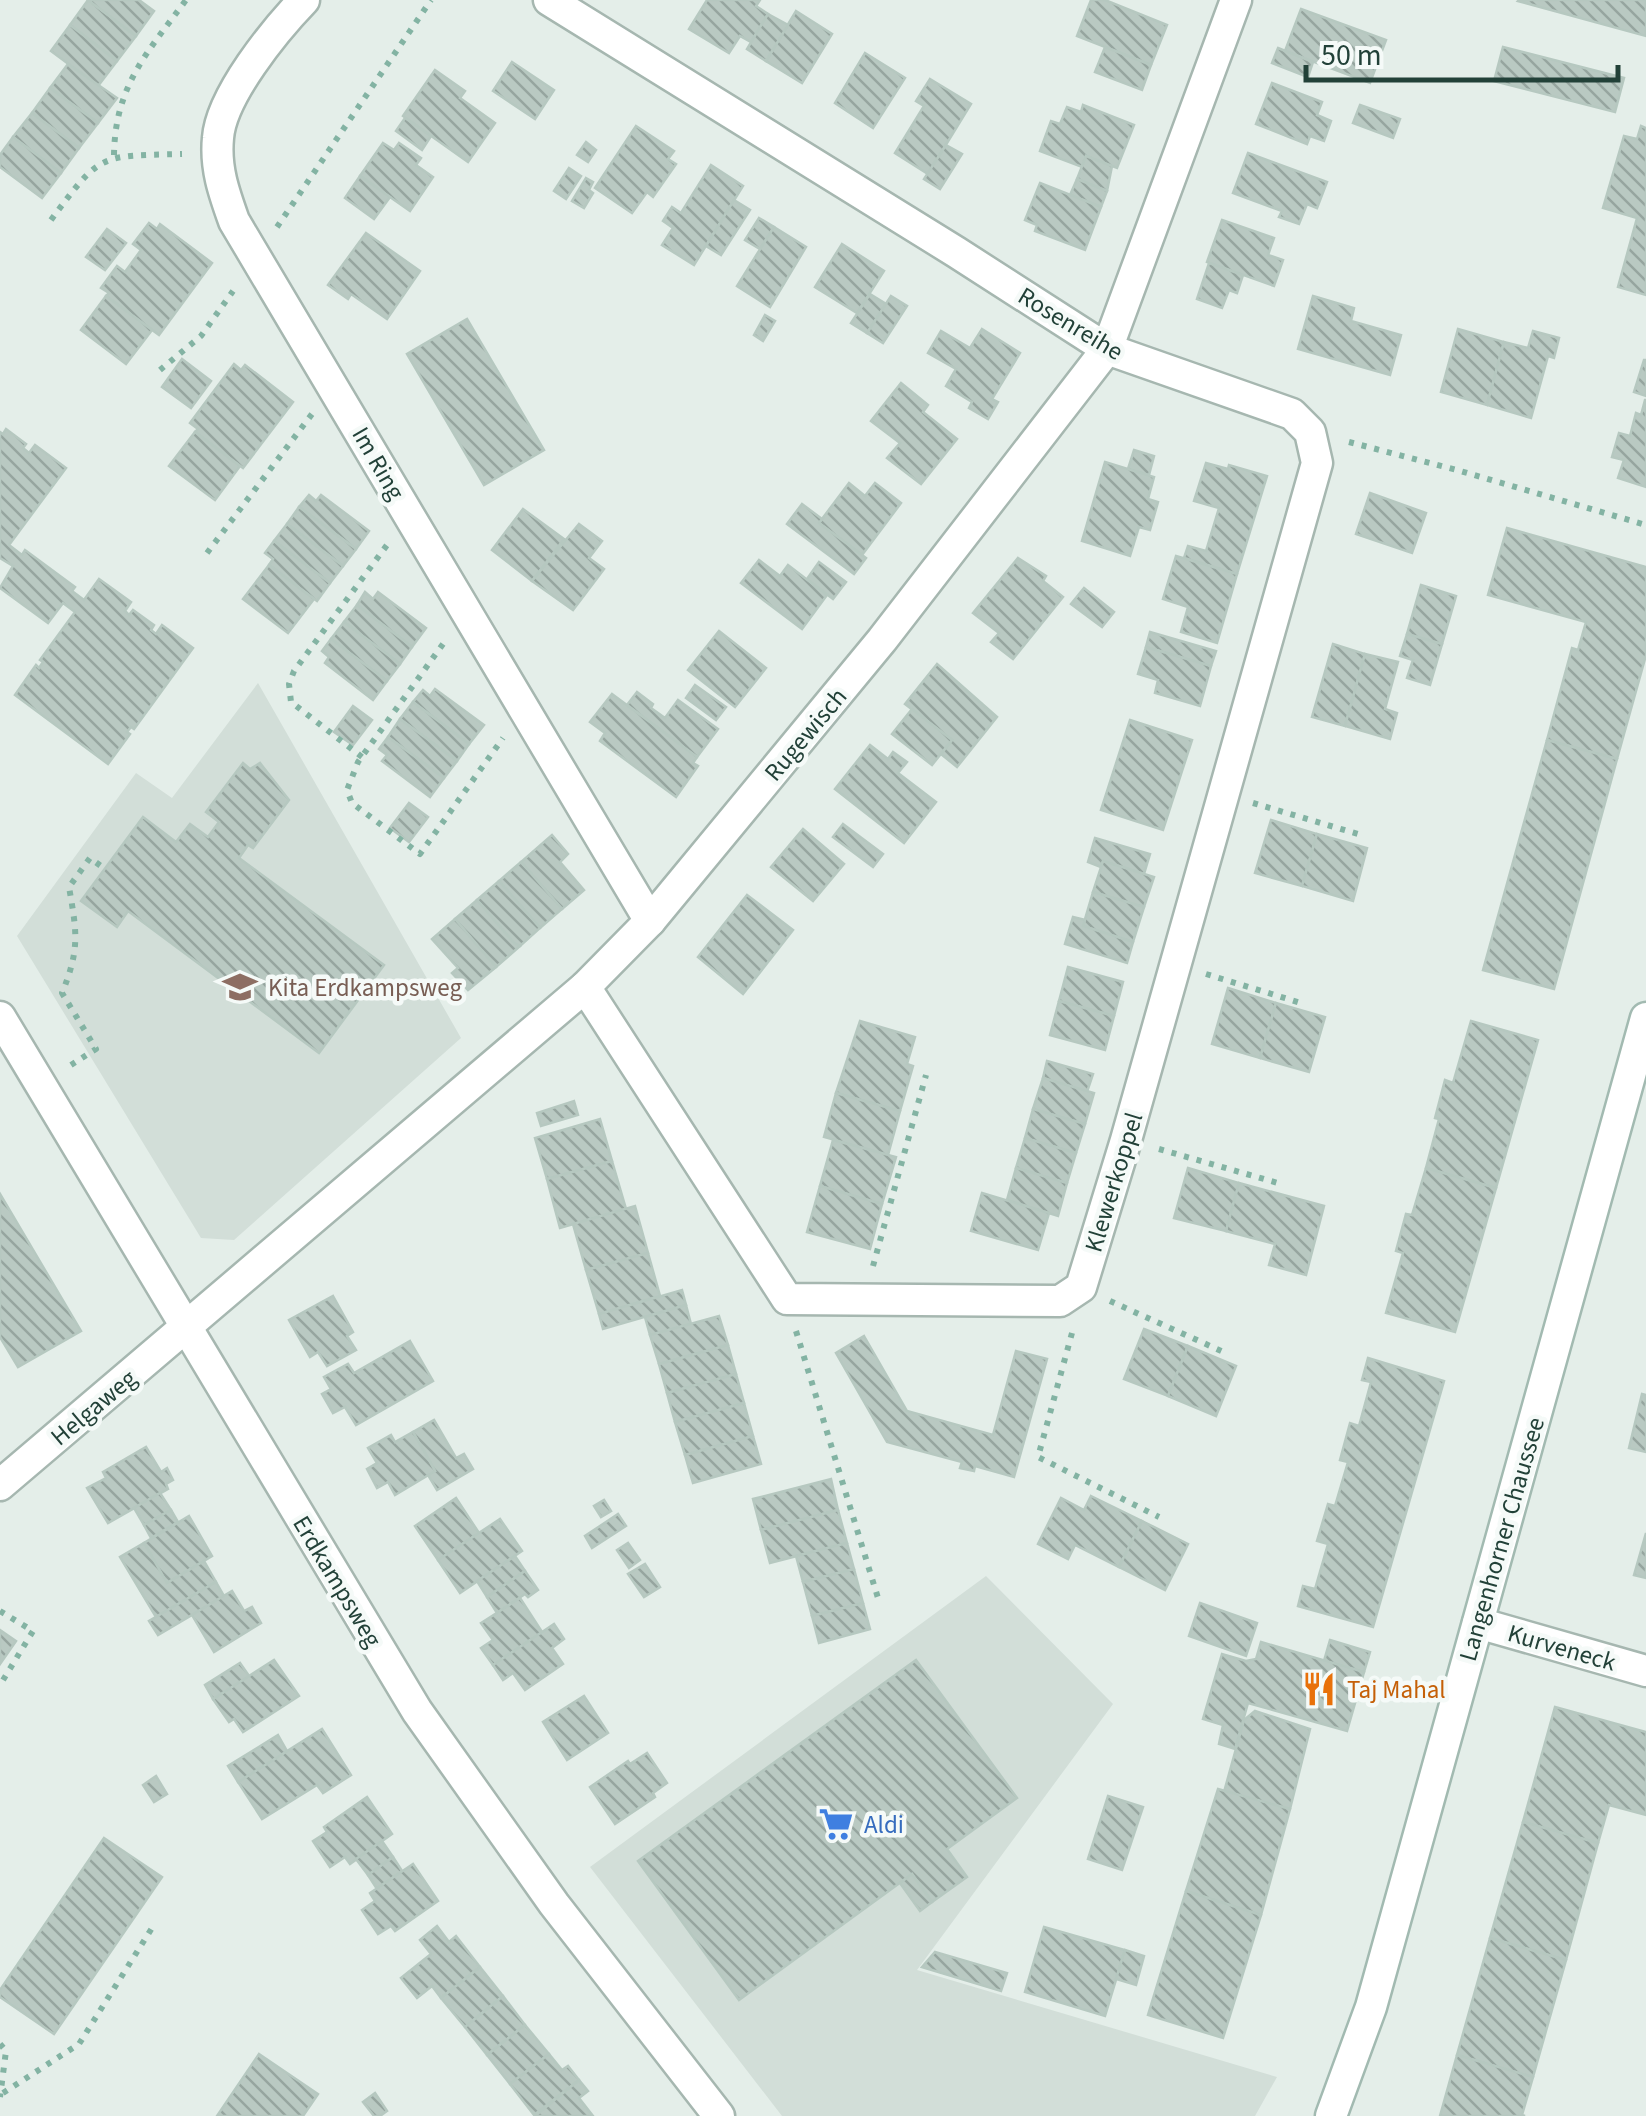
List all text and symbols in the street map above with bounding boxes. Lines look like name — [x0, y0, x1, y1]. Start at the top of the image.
scale bar — [1306, 20, 1618, 82]
text: 50 m — [1321, 34, 1382, 77]
street label: Rosenreihe — [1011, 278, 1130, 369]
street label: Im Ring — [343, 420, 414, 507]
street label: Rugewisch — [756, 680, 856, 789]
school or university icon: Kita Erdkampsweg — [221, 968, 259, 1006]
place label: Kita Erdkampsweg — [268, 970, 462, 1006]
street label: Klewerkoppel — [1076, 1108, 1152, 1257]
street label: Helgaweg — [43, 1361, 145, 1455]
street label: Langenhorner Chaussee — [1450, 1413, 1554, 1665]
street label: Erdkampsweg — [284, 1509, 391, 1654]
street label: Kurveneck — [1503, 1615, 1621, 1681]
restaurant icon: Taj Mahal — [1300, 1670, 1338, 1708]
place label: Taj Mahal — [1347, 1672, 1446, 1708]
supermarket icon: Aldi — [817, 1805, 855, 1843]
place label: Aldi — [864, 1807, 904, 1843]

